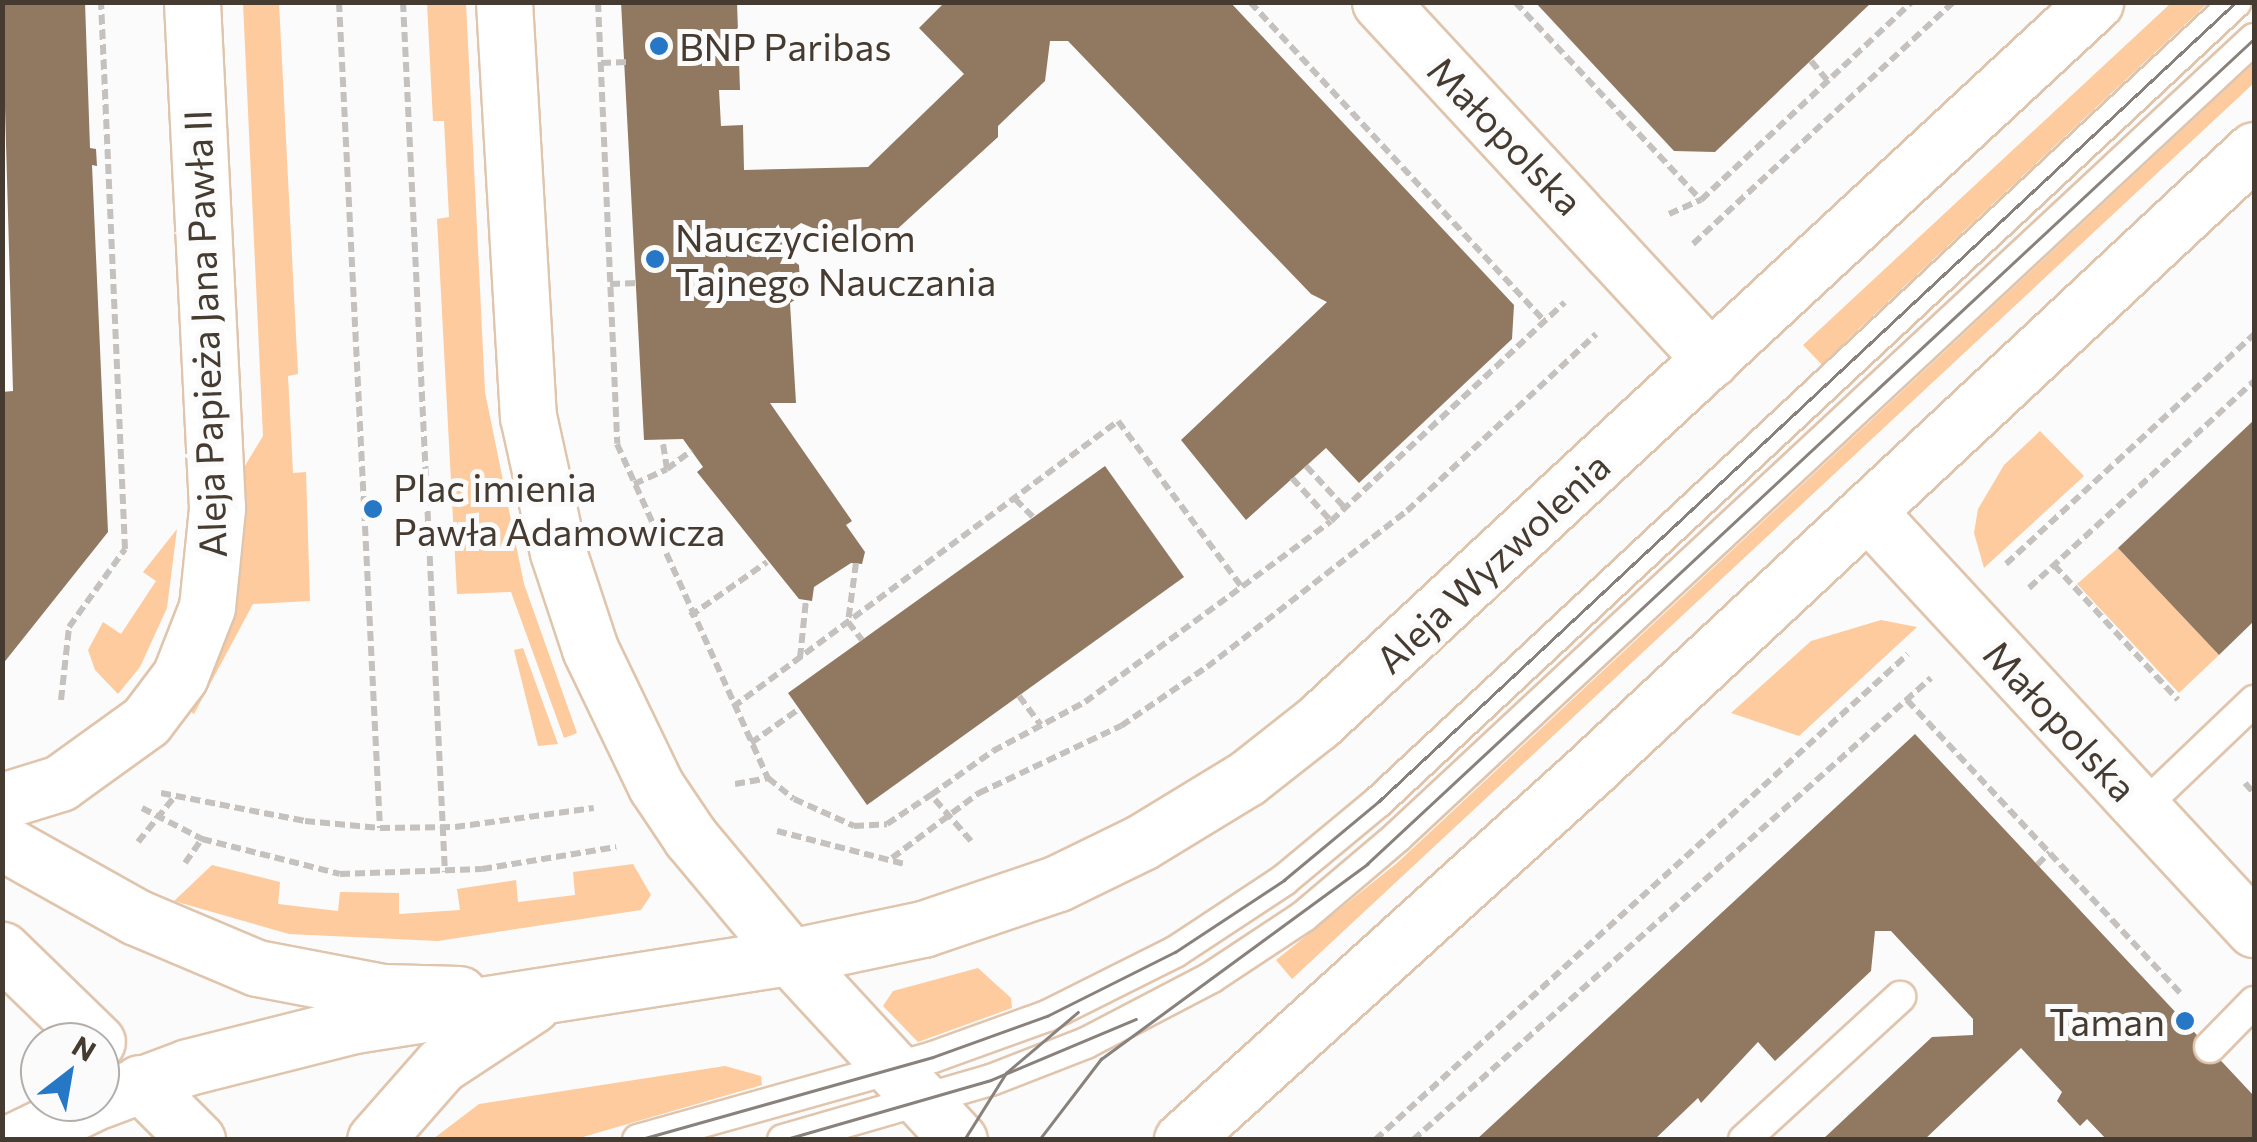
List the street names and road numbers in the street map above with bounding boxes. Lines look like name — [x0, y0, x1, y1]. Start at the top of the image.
street label: Małopolska — [1419, 46, 1593, 224]
street label: Aleja Papieża Jana Pawła II — [173, 109, 235, 559]
street label: Aleja Wyzwolenia — [1366, 442, 1618, 682]
street label: Małopolska — [1975, 630, 2147, 810]

